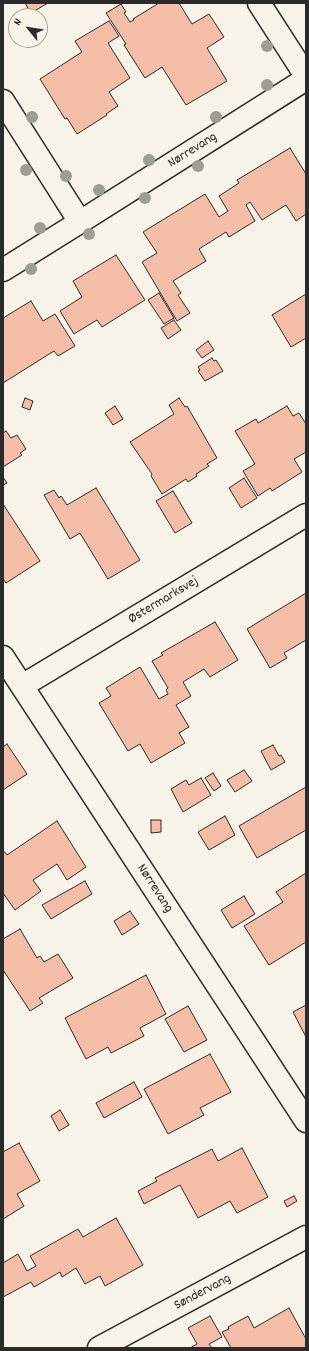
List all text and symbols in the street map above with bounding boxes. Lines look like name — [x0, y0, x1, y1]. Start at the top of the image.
north arrow — [8, 8, 48, 48]
text: N — [10, 16, 27, 29]
street label: Nørrevang — [165, 129, 221, 173]
street label: Østermarksvej — [126, 574, 202, 628]
street label: Nørrevang — [132, 861, 176, 917]
street label: Søndervang — [172, 1271, 234, 1315]

